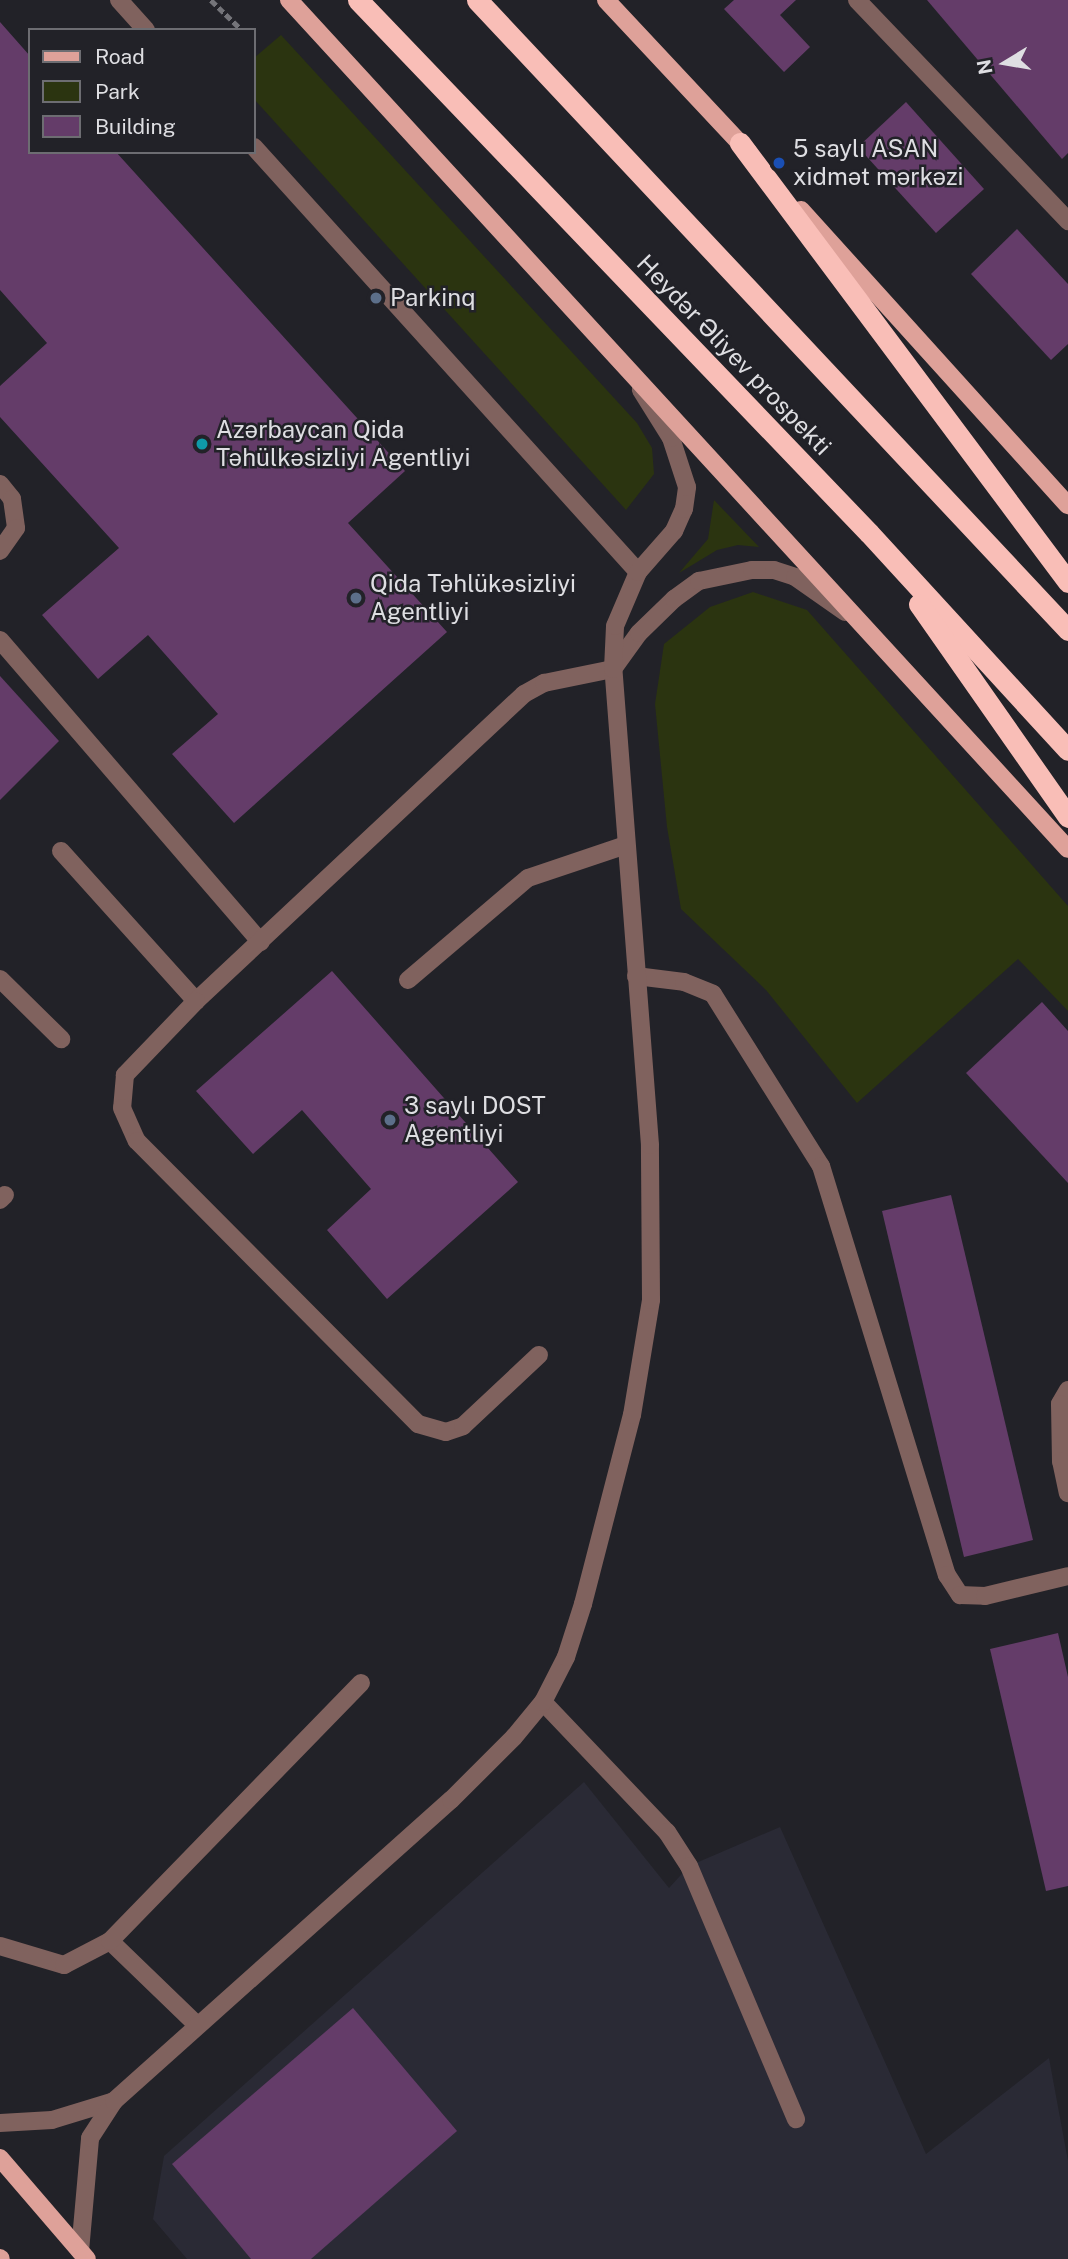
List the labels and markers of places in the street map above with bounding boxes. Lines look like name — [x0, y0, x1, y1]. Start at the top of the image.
place label: 5 saylı ASAN xidmət mərkəzi — [793, 135, 963, 191]
marker: 5 saylı ASAN xidmət mərkəzi — [771, 155, 787, 171]
place label: Parkinq — [390, 284, 475, 312]
marker: Parkinq — [368, 290, 384, 306]
place label: Azərbaycan Qida Təhülkəsizliyi Agentliyi — [216, 416, 470, 472]
marker: Azərbaycan Qida Təhülkəsizliyi Agentliyi — [194, 436, 210, 452]
place label: Qida Təhlükəsizliyi Agentliyi — [370, 570, 576, 626]
marker: Qida Təhlükəsizliyi Agentliyi — [348, 590, 364, 606]
place label: 3 saylı DOST Agentliyi — [404, 1092, 546, 1148]
marker: 3 saylı DOST Agentliyi — [382, 1112, 398, 1128]

